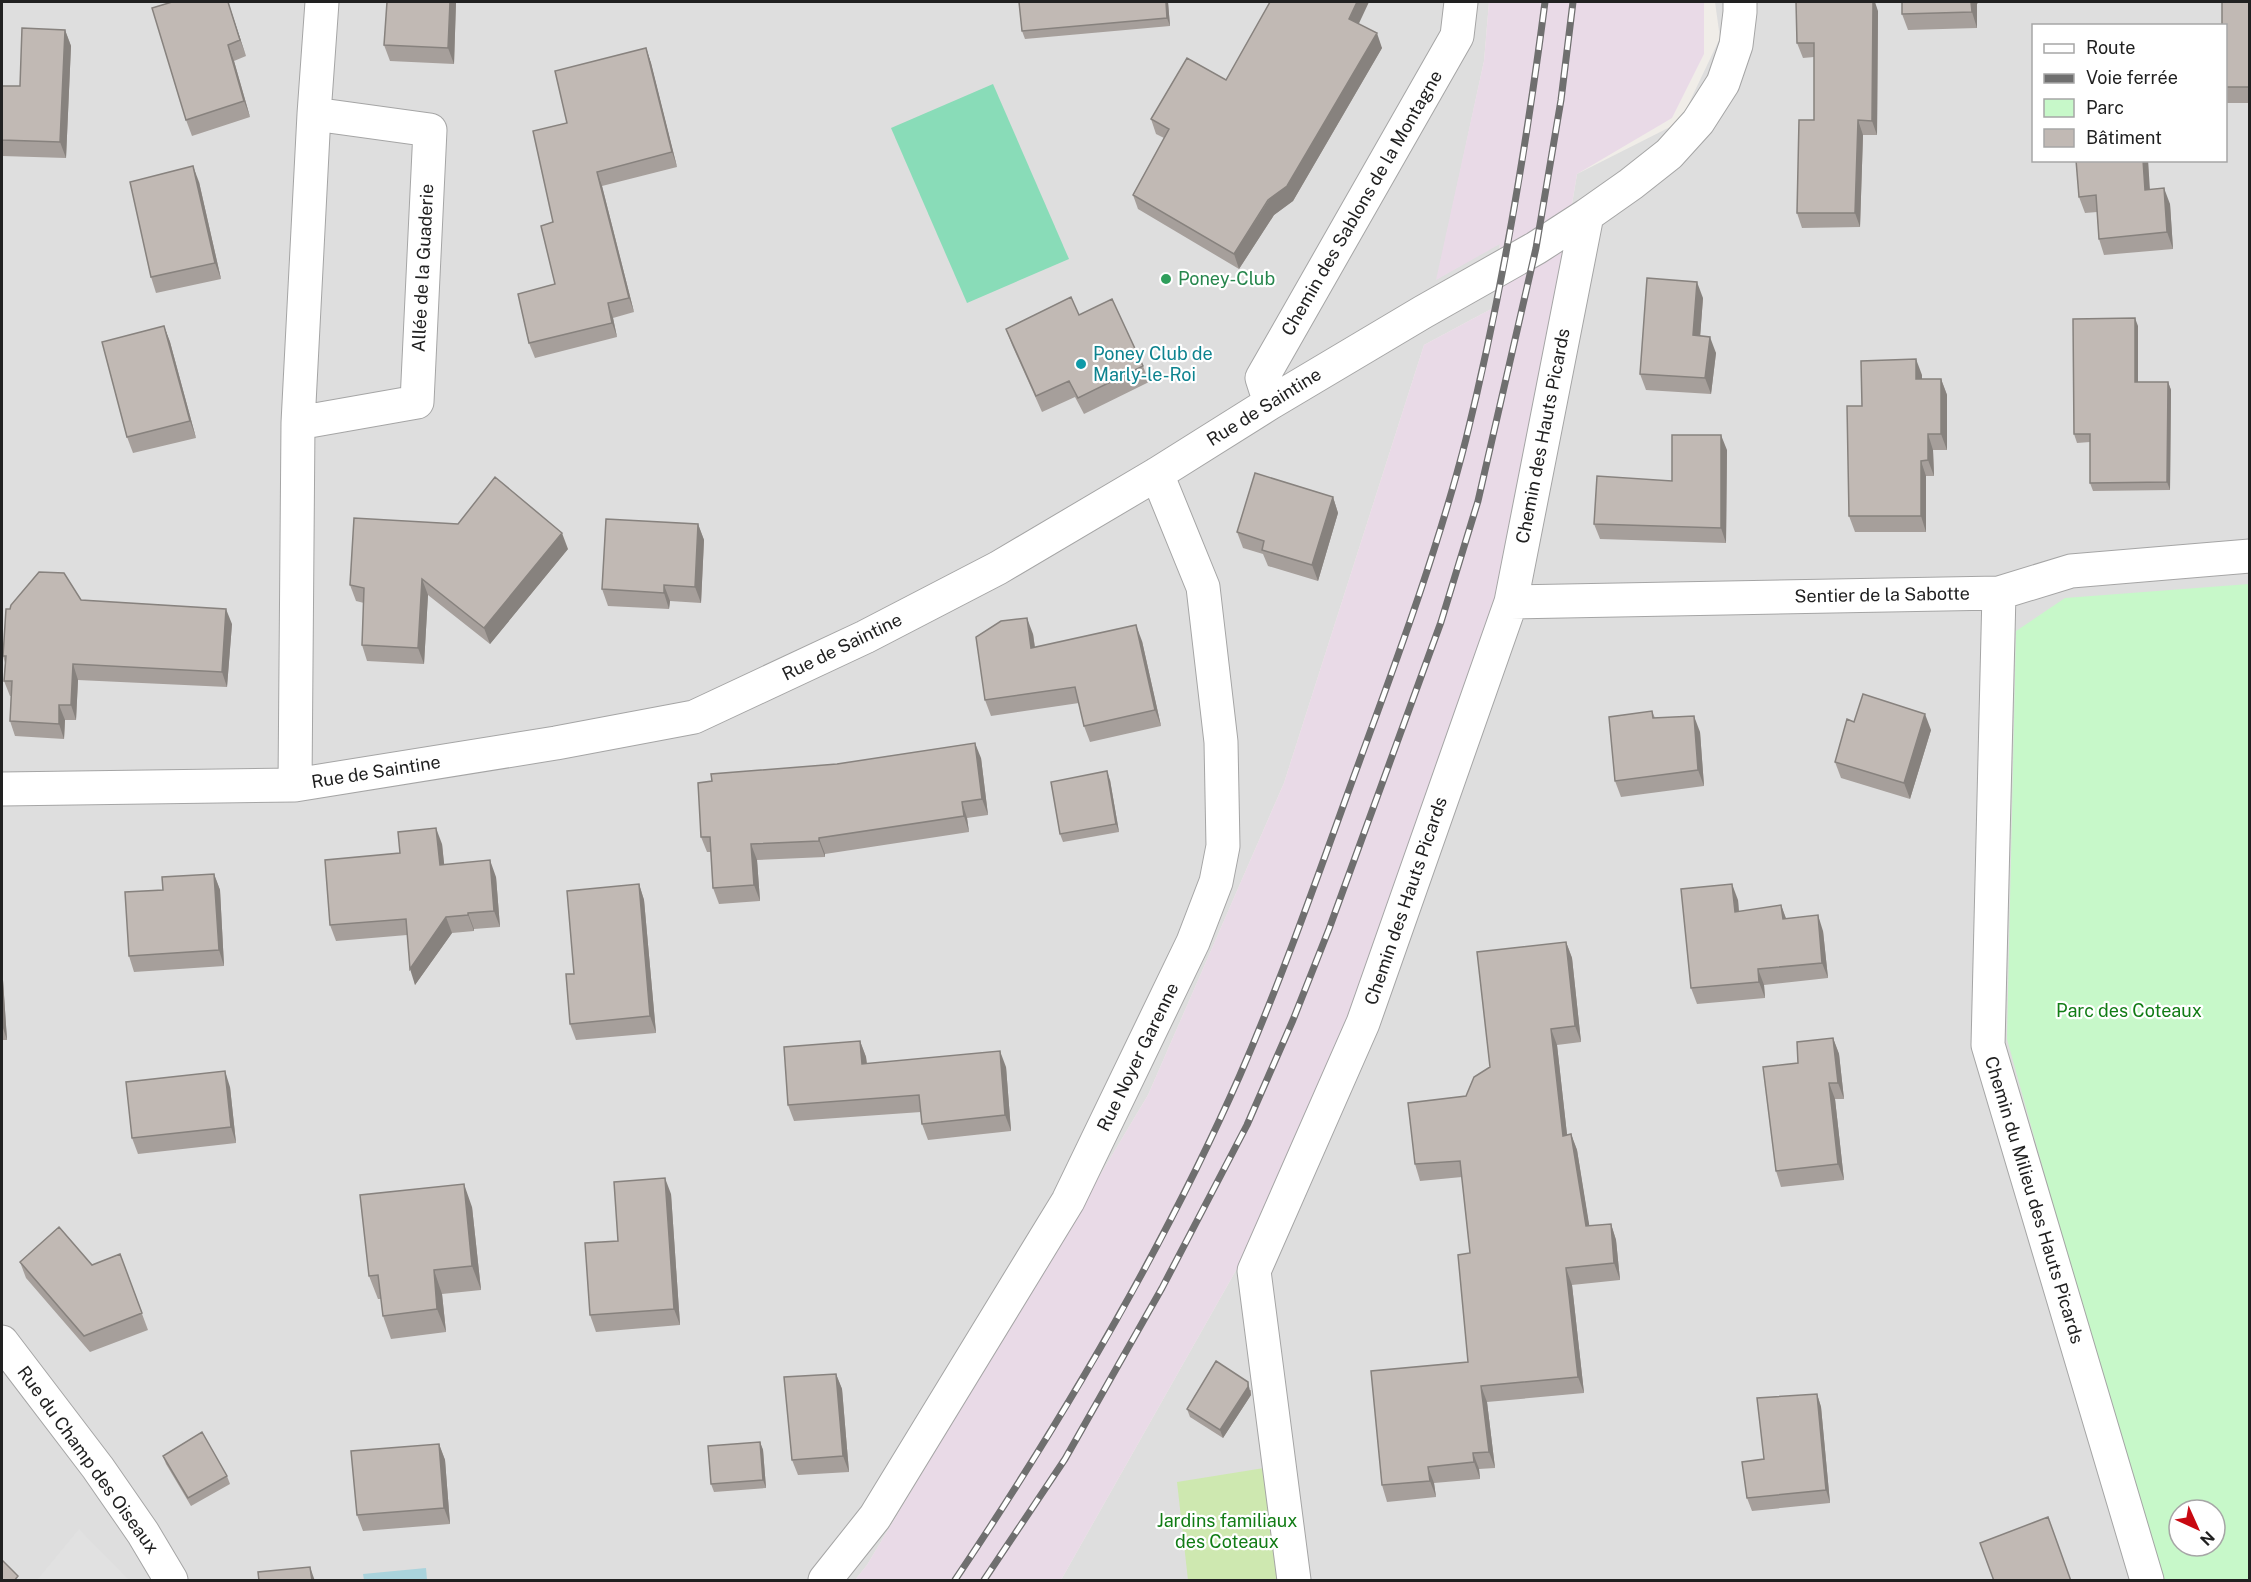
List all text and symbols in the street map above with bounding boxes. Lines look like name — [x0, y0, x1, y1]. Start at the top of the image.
legend — [2032, 24, 2227, 162]
text: Route — [2086, 37, 2135, 58]
street label: Chemin des Sablons de la Montagne — [1277, 66, 1446, 339]
text: Voie ferrée — [2086, 67, 2178, 88]
text: Parc — [2086, 97, 2124, 118]
text: Bâtiment — [2086, 127, 2162, 148]
street label: Allée de la Guaderie — [408, 183, 437, 353]
place label: Poney-Club — [1178, 268, 1275, 289]
marker: Poney-Club — [1159, 272, 1173, 286]
street label: Chemin des Hauts Picards — [1511, 327, 1574, 545]
place label: Poney Club de Marly-le-Roi — [1093, 343, 1213, 385]
marker: Poney Club de Marly-le-Roi — [1074, 357, 1088, 371]
street label: Rue de Saintine — [1203, 363, 1325, 450]
street label: Sentier de la Sabotte — [1794, 582, 1970, 607]
street label: Rue de Saintine — [778, 608, 905, 685]
street label: Rue de Saintine — [310, 751, 442, 792]
street label: Chemin des Hauts Picards — [1360, 794, 1451, 1008]
street label: Rue Noyer Garenne — [1092, 979, 1183, 1135]
park label: Parc des Coteaux — [2056, 1000, 2202, 1021]
street label: Chemin du Milieu des Hauts Picards — [1981, 1054, 2088, 1346]
street label: Rue du Champ des Oiseaux — [13, 1362, 164, 1558]
north arrow — [2167, 1498, 2227, 1558]
park label: Jardins familiaux des Coteaux — [1157, 1510, 1297, 1552]
text: N — [2196, 1527, 2218, 1549]

